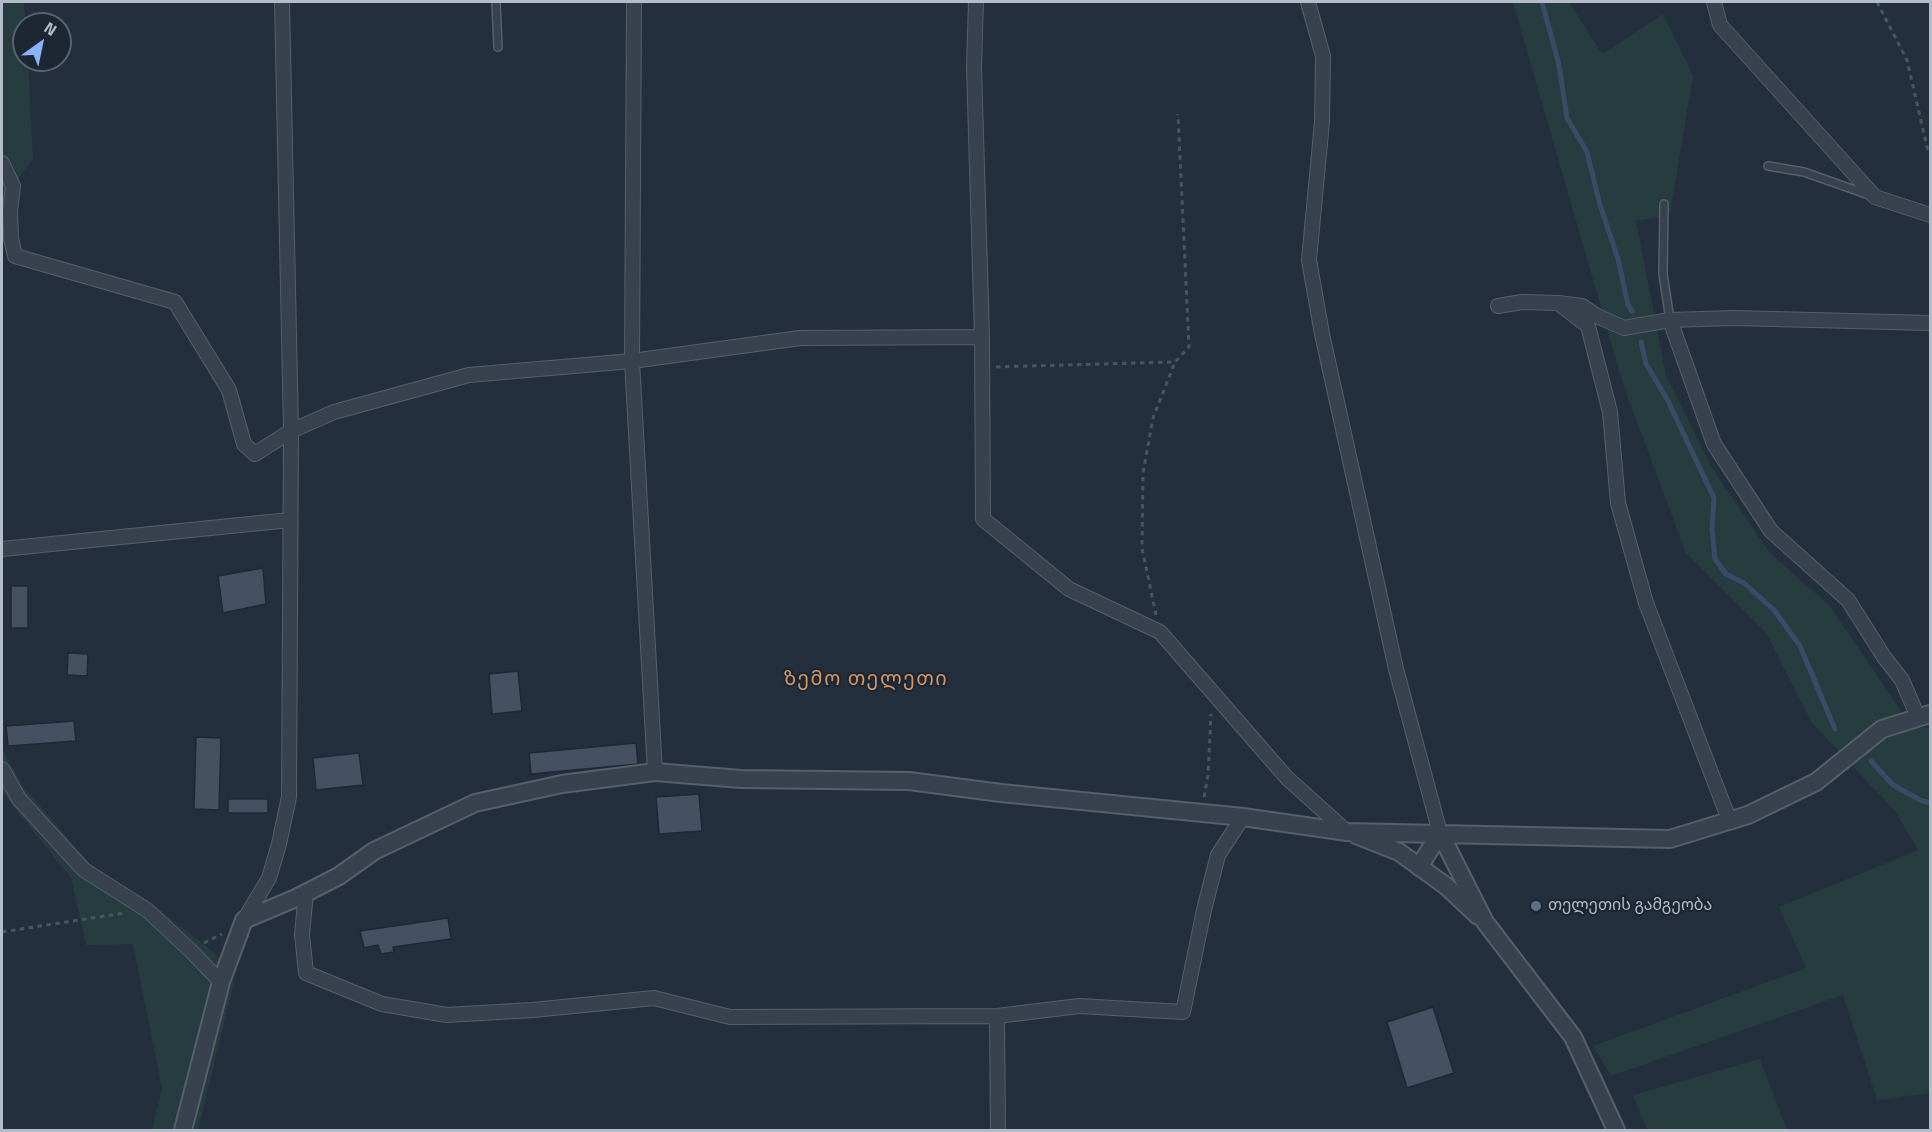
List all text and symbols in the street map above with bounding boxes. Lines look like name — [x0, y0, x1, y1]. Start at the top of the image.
north arrow — [12, 12, 72, 72]
text: N — [40, 15, 62, 42]
district label: ზემო თელეთი — [784, 668, 948, 692]
place label: თელეთის გამგეობა — [1548, 896, 1712, 916]
marker: თელეთის გამგეობა — [1529, 899, 1543, 913]

